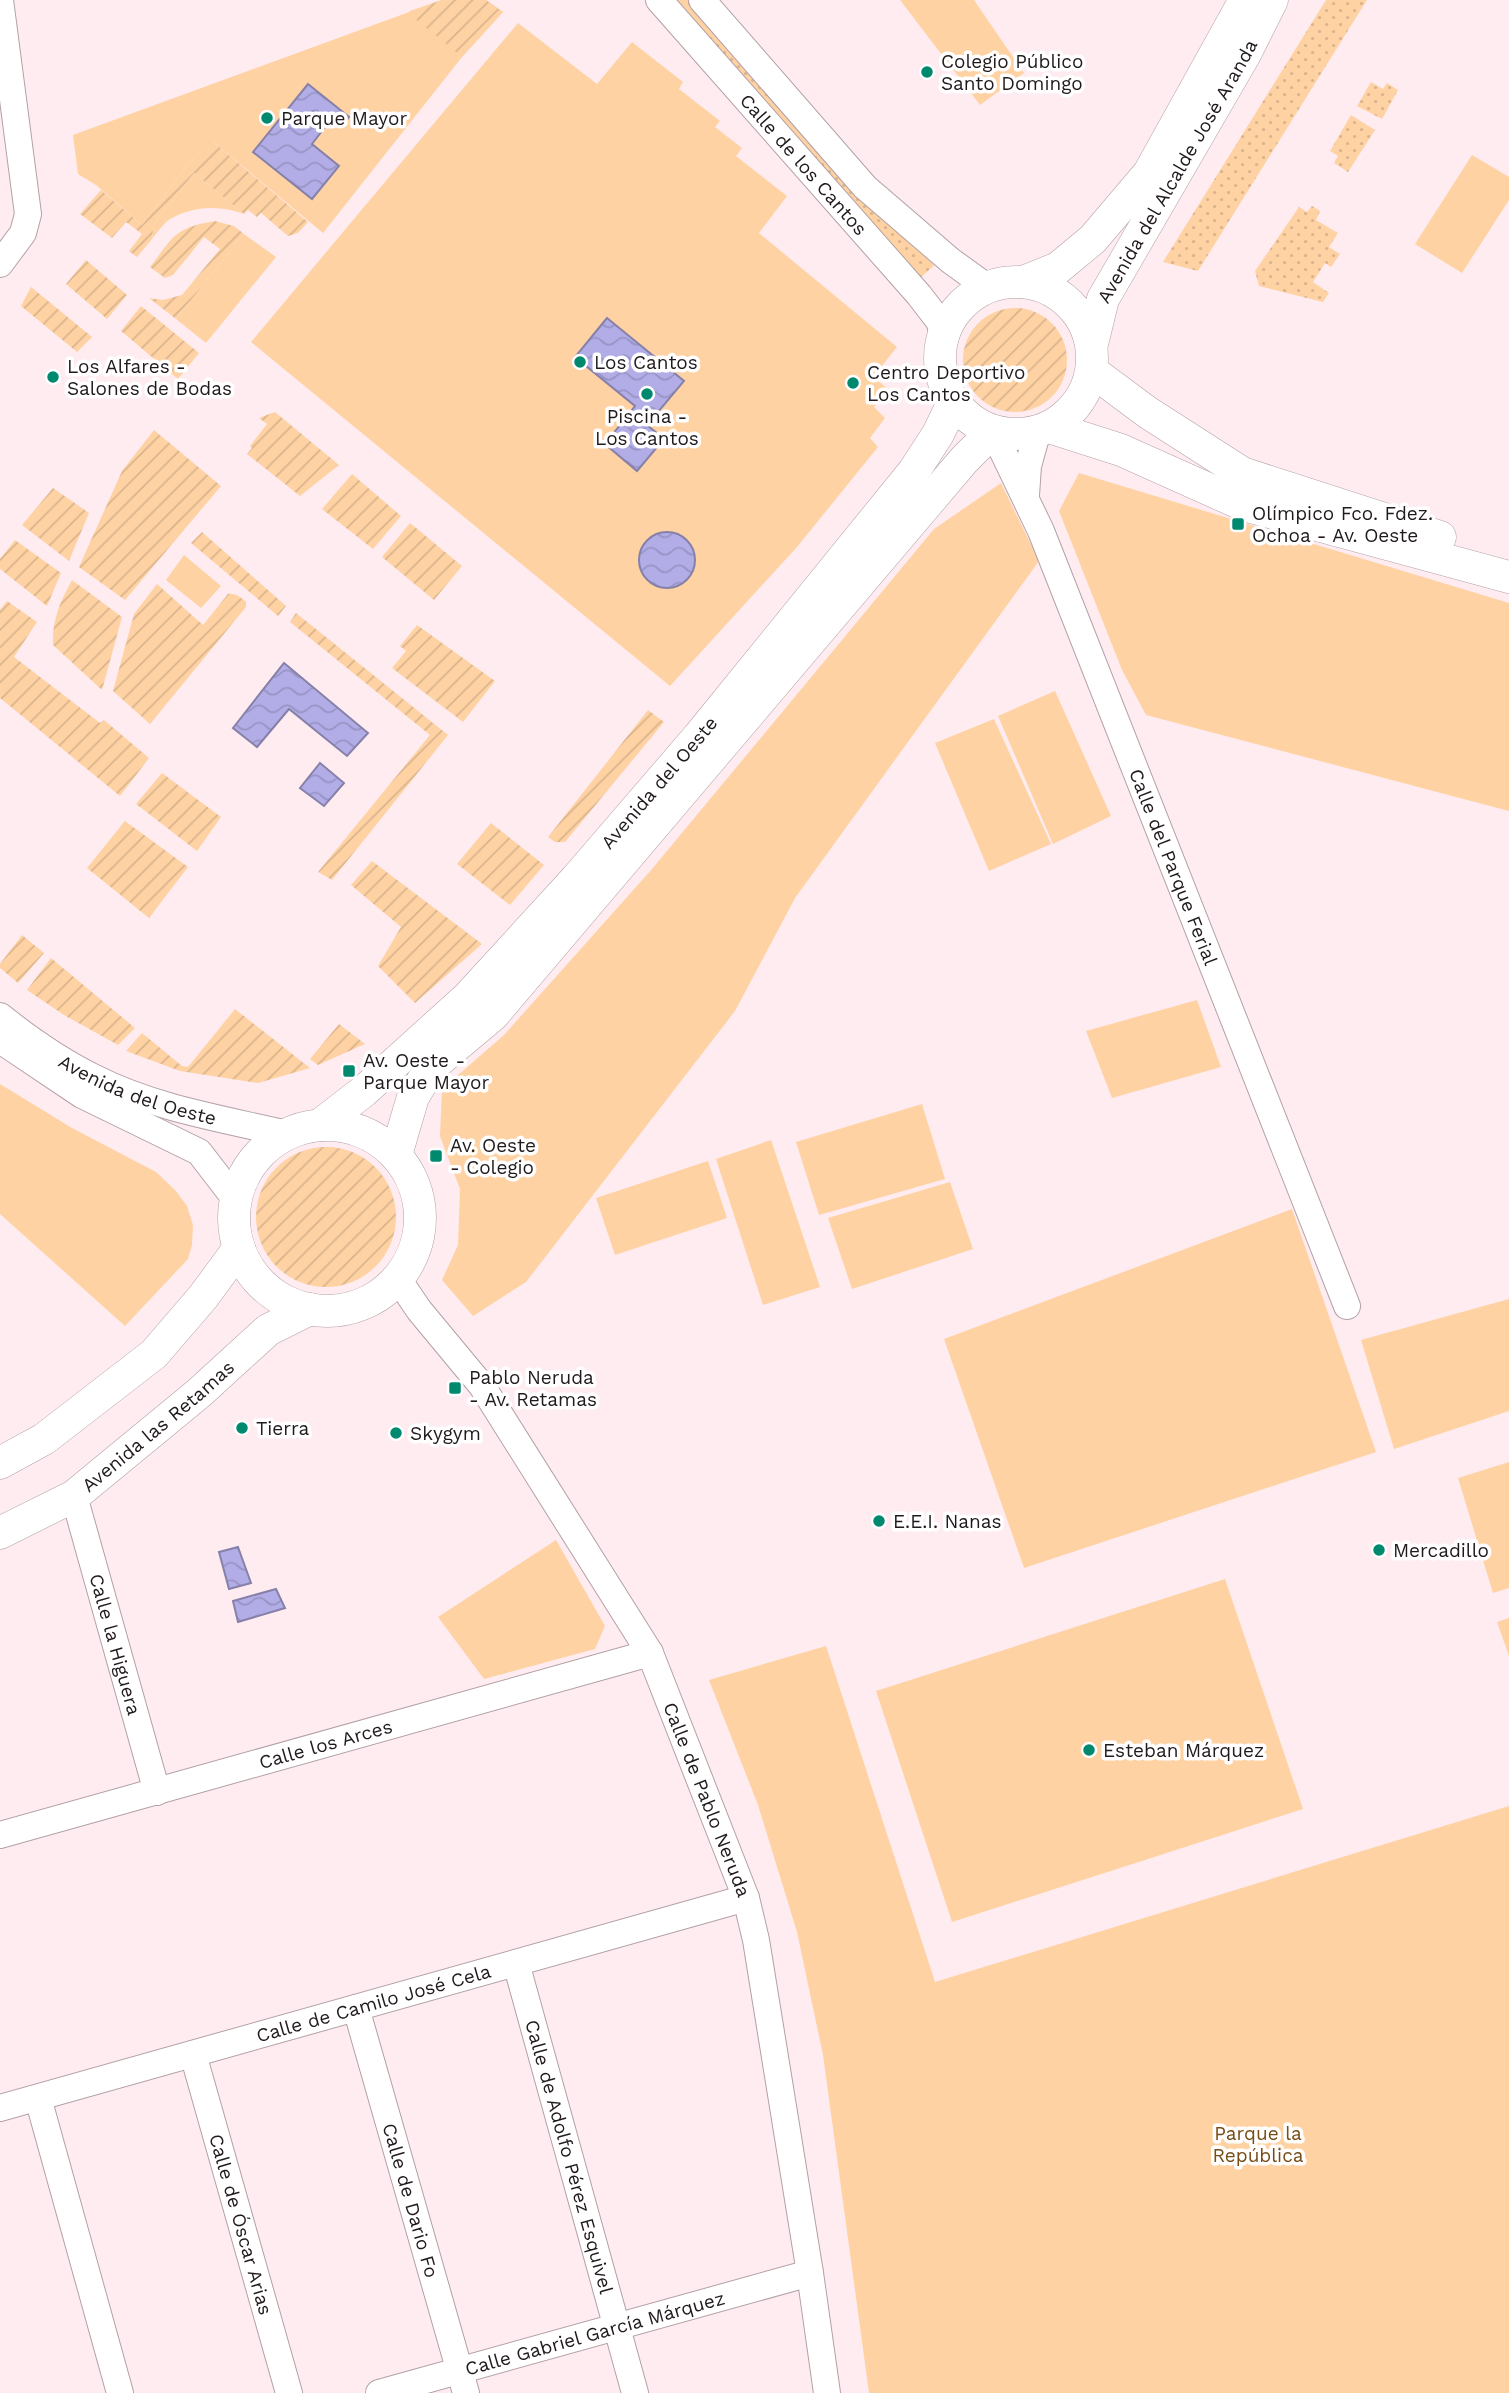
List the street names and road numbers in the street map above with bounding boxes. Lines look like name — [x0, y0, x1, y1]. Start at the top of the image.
street label: Avenida del Alcalde José Aranda — [1092, 35, 1262, 307]
street label: Calle de los Cantos — [735, 89, 872, 240]
street label: Avenida del Oeste — [596, 712, 722, 853]
street label: Calle del Parque Ferial — [1124, 765, 1223, 969]
street label: Avenida del Oeste — [55, 1049, 219, 1129]
street label: Avenida las Retamas — [77, 1355, 239, 1496]
street label: Calle la Higuera — [85, 1571, 146, 1718]
street label: Calle de Pablo Neruda — [659, 1699, 756, 1900]
street label: Calle los Arces — [256, 1714, 395, 1773]
street label: Calle de Camilo José Cela — [254, 1959, 494, 2047]
street label: Calle de Adolfo Pérez Esquivel — [521, 2017, 619, 2296]
street label: Calle de Dario Fo — [378, 2120, 444, 2280]
street label: Calle de Óscar Arias — [205, 2131, 278, 2317]
street label: Calle Gabriel García Márquez — [462, 2286, 727, 2380]

